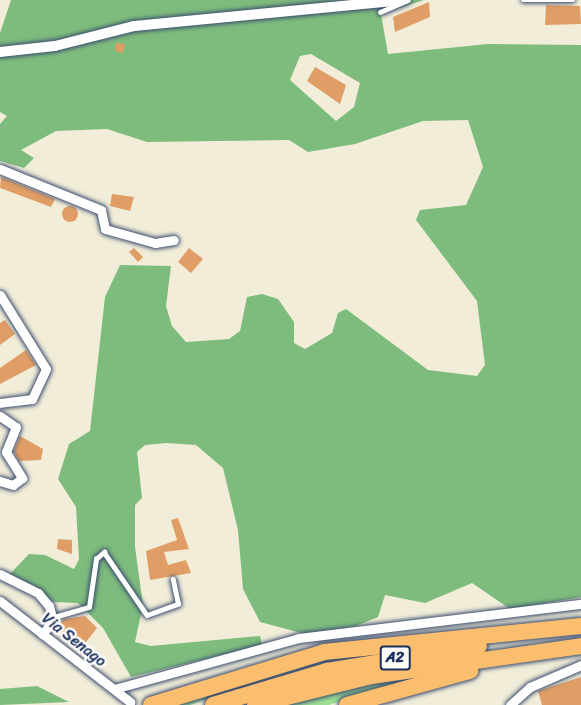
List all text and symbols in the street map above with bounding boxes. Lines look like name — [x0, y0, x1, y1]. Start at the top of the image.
street label: Via Senago — [38, 609, 110, 671]
road number: A2 — [378, 646, 412, 670]

